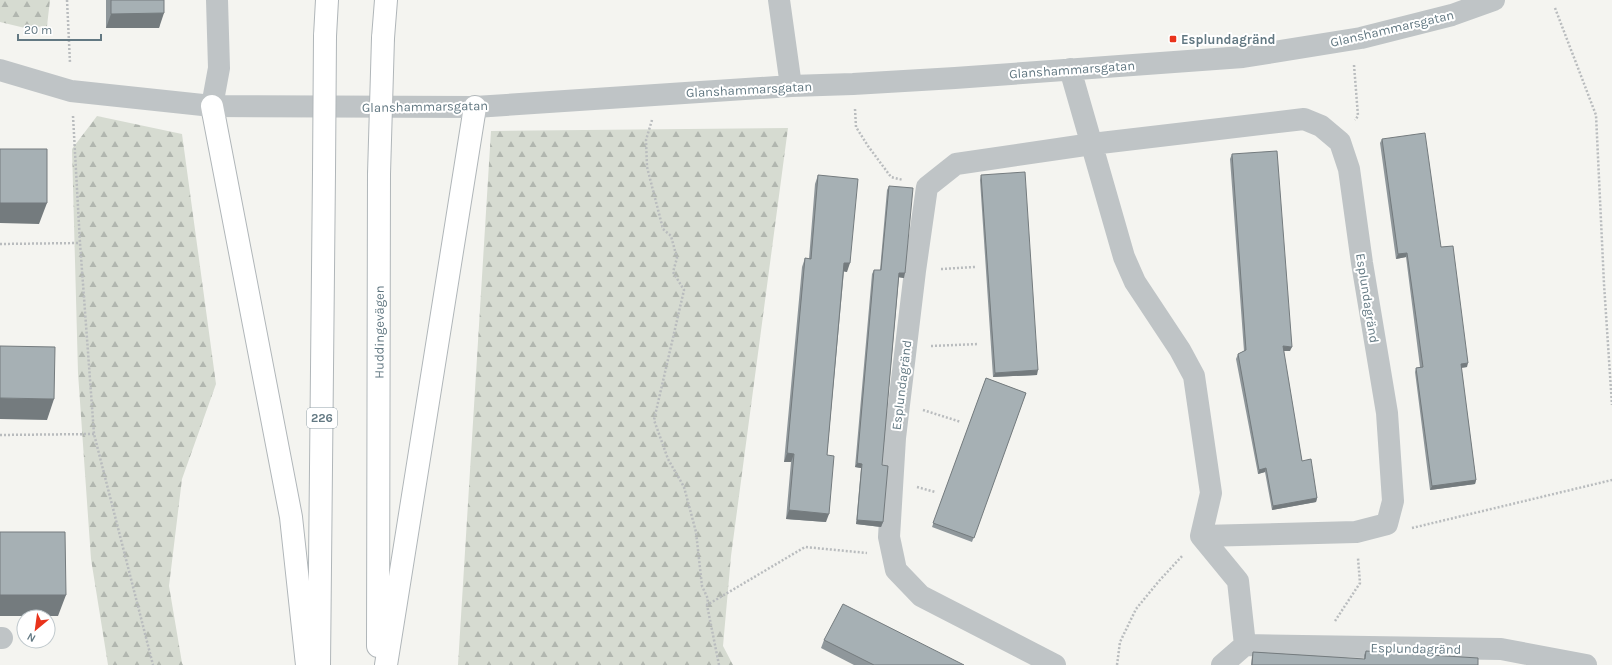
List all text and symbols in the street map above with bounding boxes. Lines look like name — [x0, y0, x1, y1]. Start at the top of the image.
street label: Glanshammarsgatan — [1329, 7, 1455, 50]
scale bar — [18, 16, 101, 42]
text: 20 m — [24, 23, 52, 37]
place label: Esplundagränd — [1181, 32, 1276, 47]
marker: Esplundagränd — [1168, 34, 1178, 44]
street label: Glanshammarsgatan — [1009, 58, 1136, 81]
street label: Glanshammarsgatan — [686, 79, 812, 100]
street label: Glanshammarsgatan — [362, 98, 488, 115]
street label: Esplundagränd — [1353, 252, 1382, 344]
street label: Huddingevägen — [372, 285, 387, 379]
street label: Esplundagränd — [889, 339, 914, 431]
road number: 226 — [307, 408, 337, 428]
north arrow — [16, 609, 56, 649]
text: N — [25, 630, 38, 645]
street label: Esplundagränd — [1371, 640, 1461, 657]

